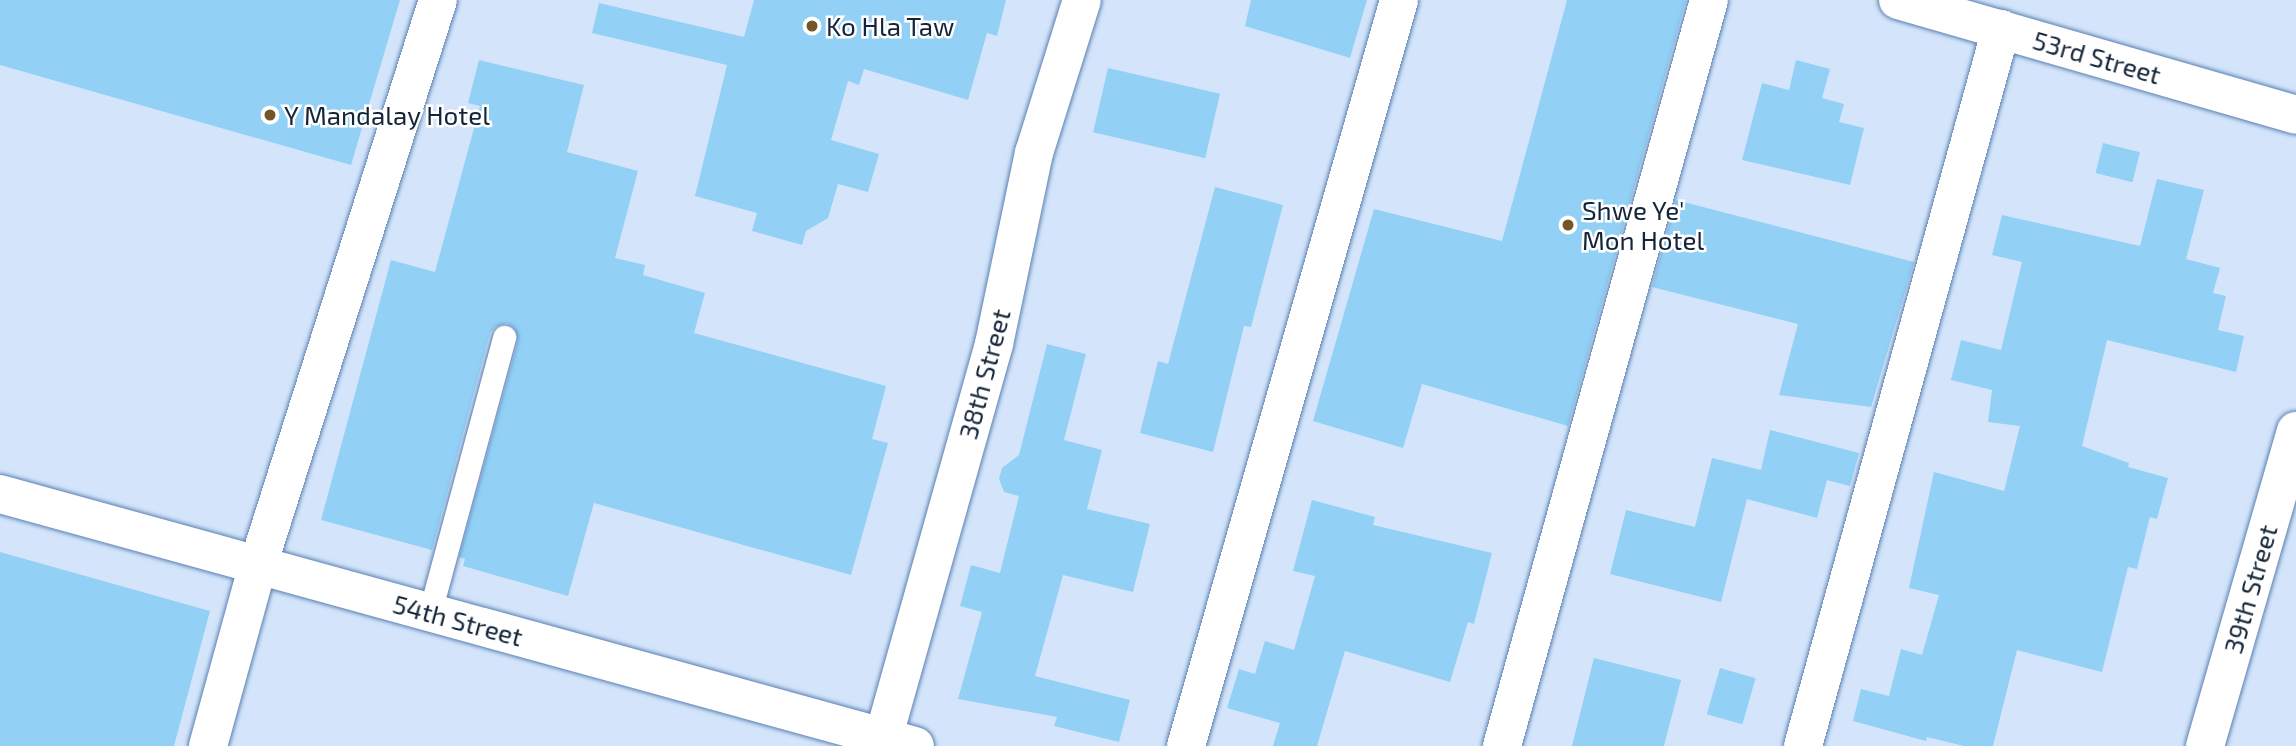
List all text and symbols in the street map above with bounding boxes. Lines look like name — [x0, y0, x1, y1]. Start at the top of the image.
place label: Ko Hla Taw — [826, 10, 955, 42]
marker: Ko Hla Taw — [804, 18, 820, 34]
street label: 53rd Street — [2029, 24, 2165, 90]
place label: Y Mandalay Hotel — [284, 99, 491, 131]
marker: Y Mandalay Hotel — [262, 107, 278, 123]
place label: Shwe Ye' Mon Hotel — [1582, 194, 1704, 256]
marker: Shwe Ye' Mon Hotel — [1560, 217, 1576, 233]
street label: 38th Street — [952, 306, 1016, 442]
street label: 39th Street — [2217, 521, 2283, 657]
street label: 54th Street — [390, 588, 526, 652]

